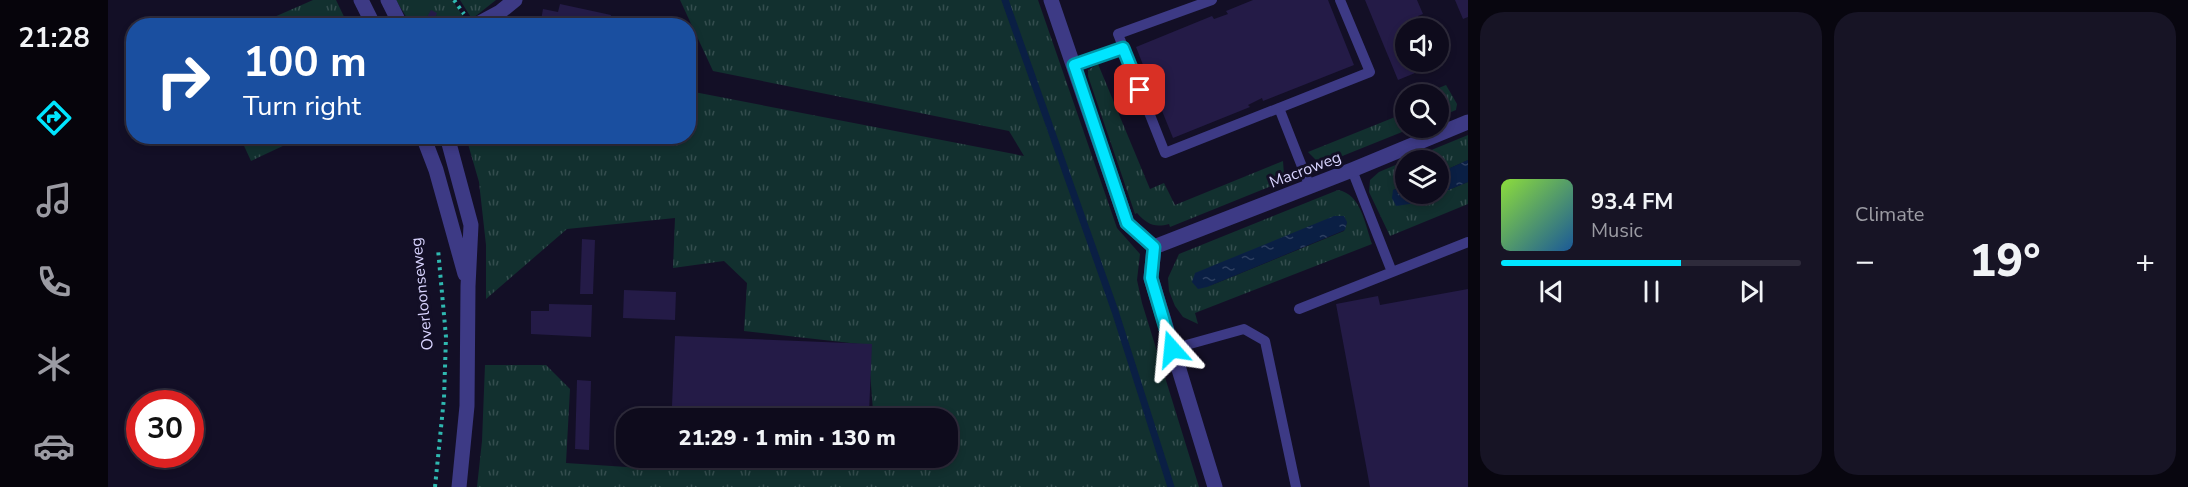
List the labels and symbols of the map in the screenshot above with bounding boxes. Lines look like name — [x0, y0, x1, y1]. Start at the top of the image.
pin — [1114, 64, 1165, 115]
street label: Macroweg — [1266, 146, 1344, 194]
street label: Overloonseweg — [405, 236, 439, 351]
position arrow — [1140, 317, 1204, 381]
speed limit sign: 30 — [126, 390, 204, 468]

